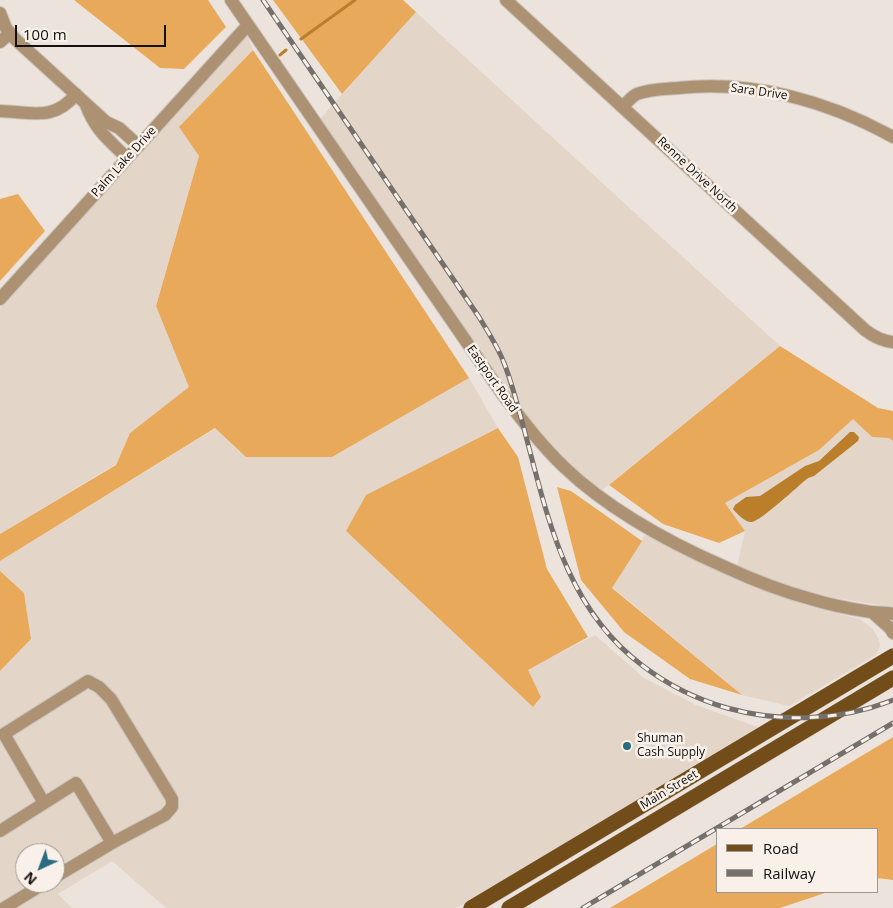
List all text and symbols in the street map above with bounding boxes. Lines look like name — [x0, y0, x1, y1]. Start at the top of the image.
scale bar — [18, 15, 169, 47]
text: 100 m — [23, 24, 67, 44]
street label: Sara Drive — [730, 81, 788, 103]
street label: Palm Lake Drive — [89, 124, 159, 200]
street label: Renne Drive North — [654, 134, 740, 216]
street label: Eastport Road — [463, 343, 521, 415]
place label: Shuman Cash Supply — [637, 732, 705, 760]
marker: Shuman Cash Supply — [621, 740, 633, 752]
street label: Main Street — [638, 767, 700, 813]
legend — [716, 828, 878, 893]
text: Road — [763, 838, 799, 858]
north arrow — [15, 843, 65, 893]
text: Railway — [763, 863, 816, 883]
text: N — [19, 868, 41, 889]

